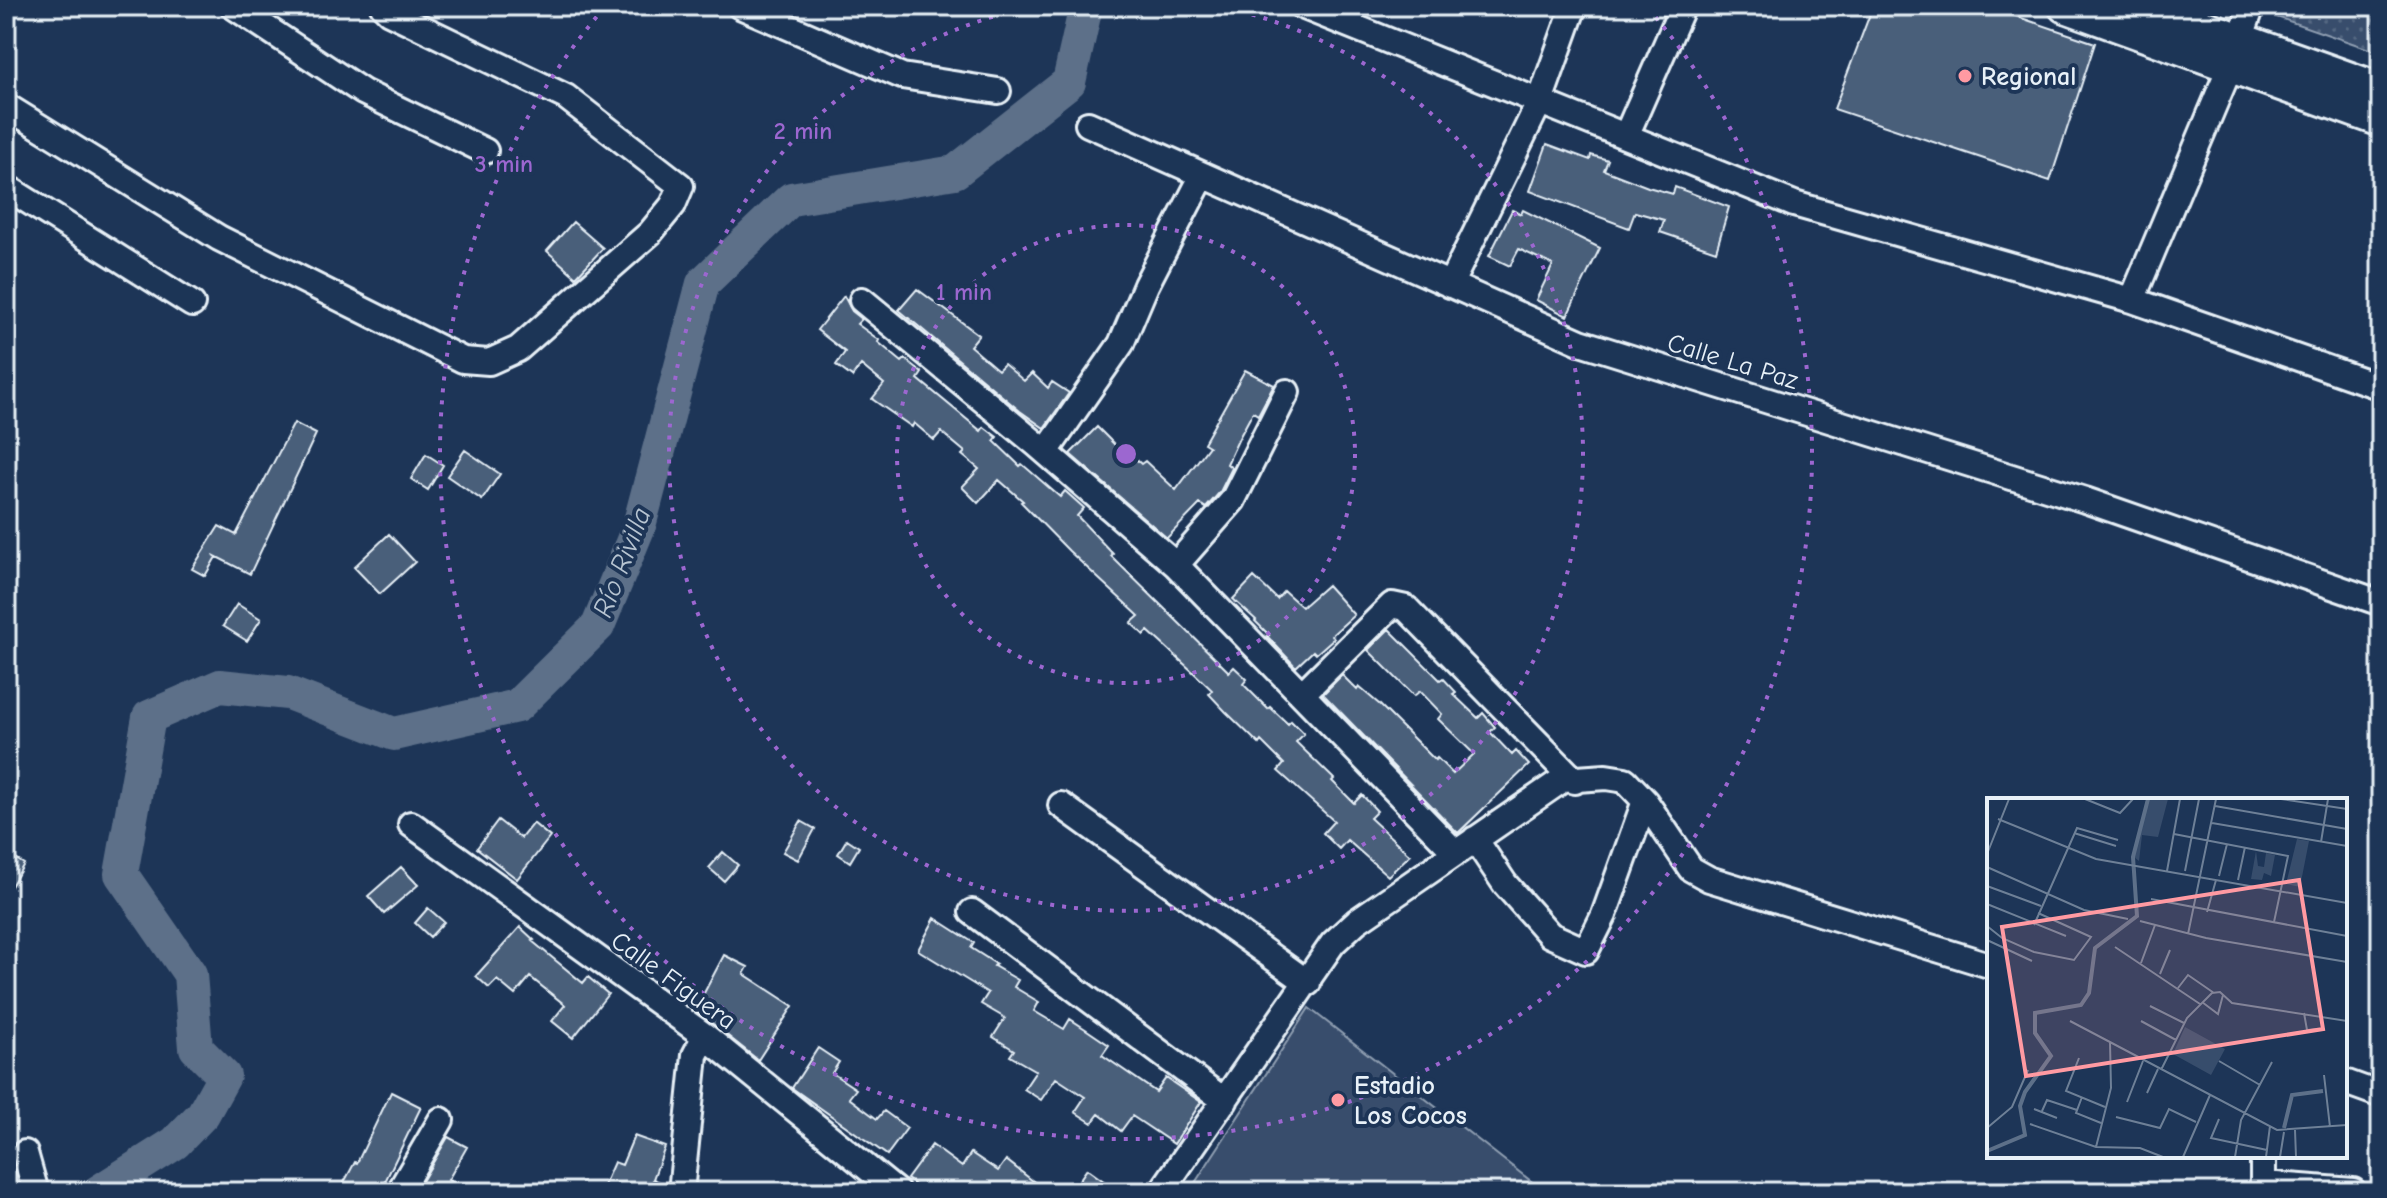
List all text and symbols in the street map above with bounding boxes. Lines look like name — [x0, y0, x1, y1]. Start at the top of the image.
place label: Regional — [1981, 62, 2076, 92]
marker: Regional — [1956, 67, 1974, 85]
text: 2 min — [774, 117, 832, 145]
text: 3 min — [475, 150, 533, 178]
text: 1 min — [936, 278, 992, 306]
street label: Calle La Paz — [1664, 328, 1802, 396]
centre of rings — [1112, 440, 1140, 468]
water label: Río Rivilla — [586, 503, 657, 622]
inset map — [1987, 798, 2347, 1158]
street label: Calle Figuera — [605, 926, 742, 1036]
place label: Estadio Los Cocos — [1354, 1071, 1467, 1131]
marker: Estadio Los Cocos — [1329, 1091, 1347, 1109]

